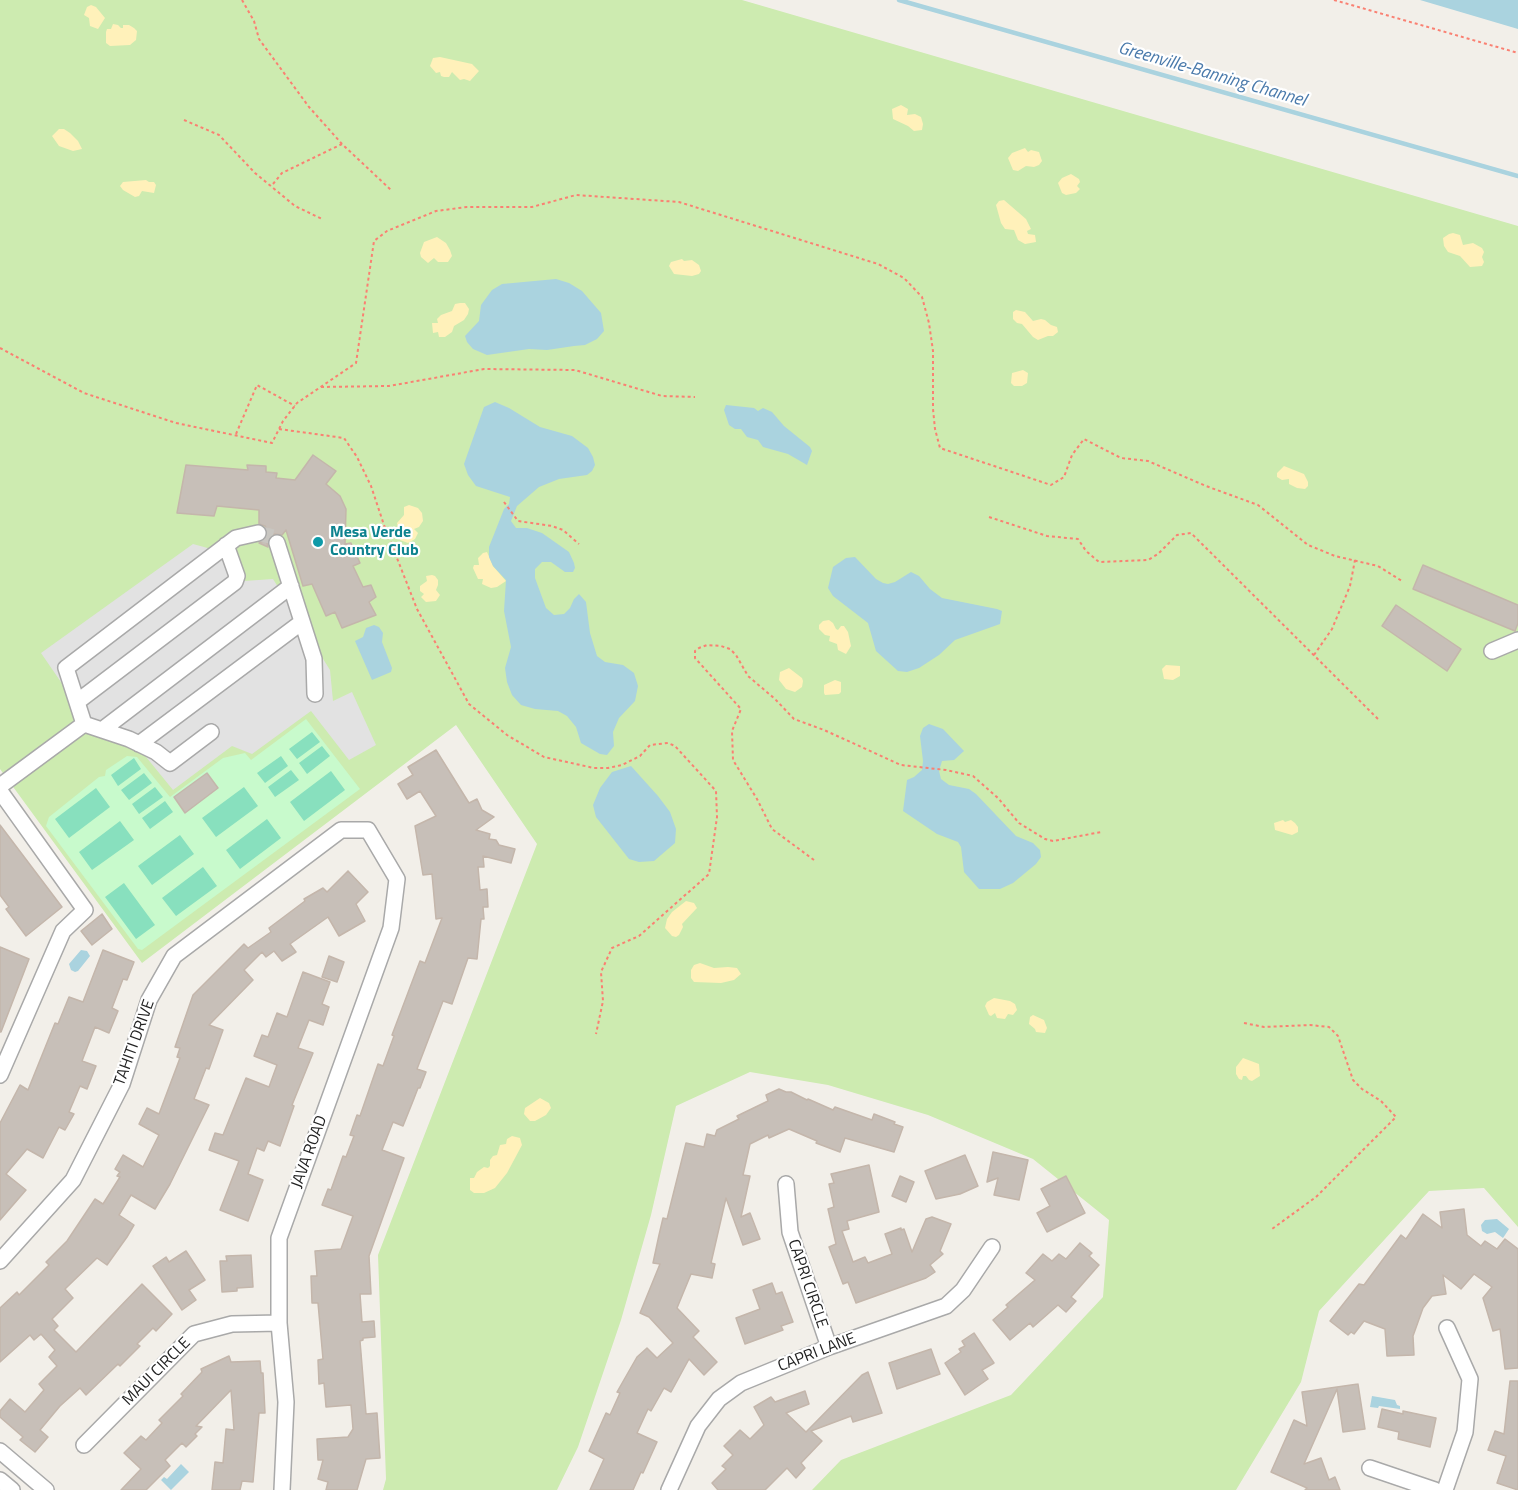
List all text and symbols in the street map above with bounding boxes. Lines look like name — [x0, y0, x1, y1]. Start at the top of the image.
water label: Greenville-Banning Channel — [1116, 38, 1308, 112]
place label: Mesa Verde Country Club — [330, 523, 419, 561]
marker: Mesa Verde Country Club — [311, 535, 325, 549]
street label: TAHITI DRIVE — [111, 997, 159, 1089]
street label: JAVA ROAD — [288, 1113, 332, 1191]
street label: CAPRI CIRCLE — [783, 1237, 831, 1331]
street label: CAPRI LANE — [775, 1329, 859, 1377]
street label: MAUI CIRCLE — [119, 1334, 195, 1410]

